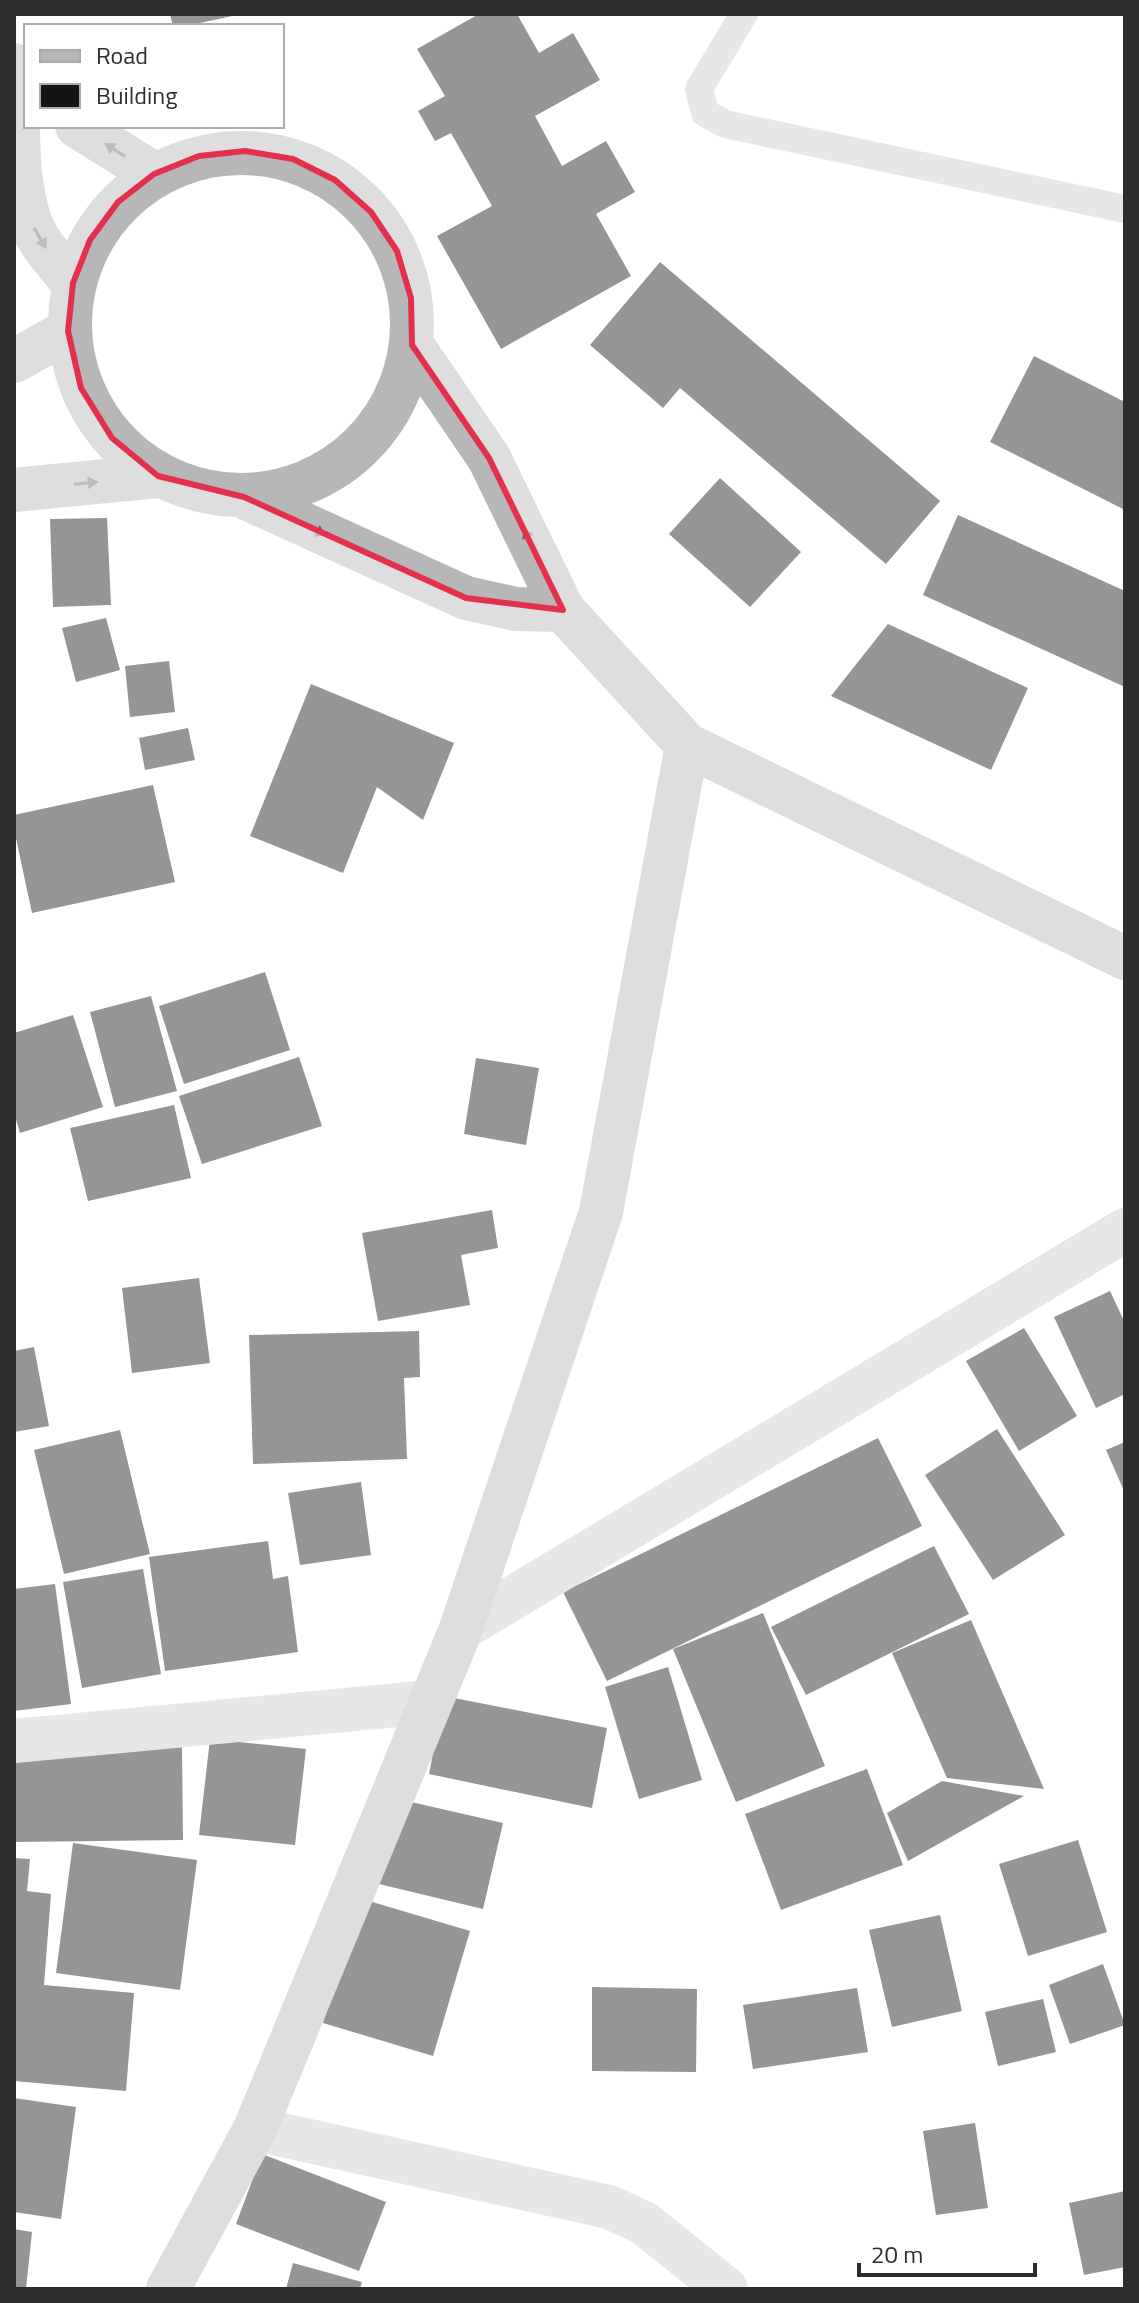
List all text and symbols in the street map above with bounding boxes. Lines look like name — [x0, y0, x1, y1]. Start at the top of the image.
legend — [24, 24, 284, 128]
text: Road — [96, 37, 148, 73]
text: Building — [96, 77, 178, 113]
one-way arrow — [104, 143, 126, 157]
one-way arrow — [33, 227, 47, 249]
one-way arrow — [74, 476, 99, 489]
one-way arrow — [303, 523, 327, 537]
one-way arrow — [522, 528, 536, 551]
scale bar — [859, 2227, 1035, 2277]
text: 20 m — [871, 2236, 923, 2272]

